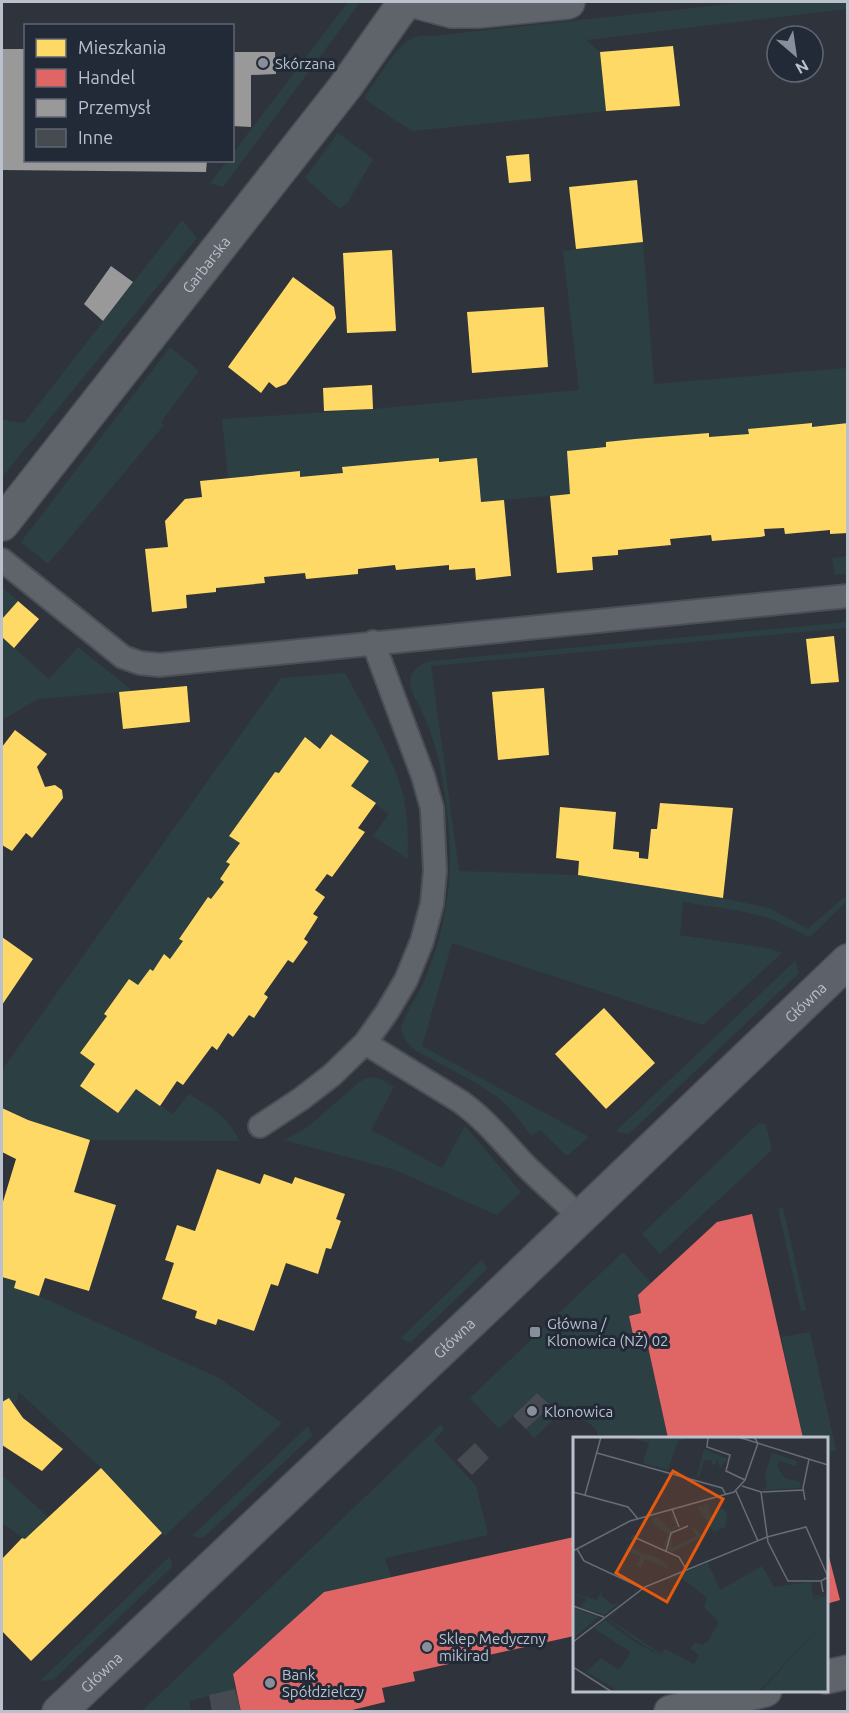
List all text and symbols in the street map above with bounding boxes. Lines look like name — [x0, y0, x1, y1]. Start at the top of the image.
legend — [24, 24, 234, 162]
north arrow — [765, 24, 825, 84]
text: Mieszkania — [78, 37, 166, 57]
place label: Skórzana — [275, 55, 335, 72]
marker: Skórzana — [256, 56, 270, 70]
text: N — [793, 56, 812, 78]
text: Handel — [78, 67, 136, 87]
text: Przemysł — [78, 97, 151, 117]
text: Inne — [78, 127, 113, 147]
street label: Garbarska — [178, 233, 233, 296]
street label: Główna — [781, 978, 829, 1026]
street label: Główna — [430, 1314, 478, 1361]
place label: Główna / Klonowica (NŻ) 02 — [547, 1315, 669, 1349]
marker: Główna / Klonowica (NŻ) 02 — [528, 1325, 542, 1339]
place label: Klonowica — [544, 1403, 613, 1420]
marker: Klonowica — [525, 1404, 539, 1418]
inset map — [573, 1437, 828, 1692]
place label: Sklep Medyczny mikirad — [439, 1630, 546, 1664]
marker: Sklep Medyczny mikirad — [420, 1640, 434, 1654]
street label: Główna — [77, 1649, 125, 1696]
place label: Bank Spółdzielczy — [282, 1666, 364, 1700]
marker: Bank Spółdzielczy — [263, 1676, 277, 1690]

